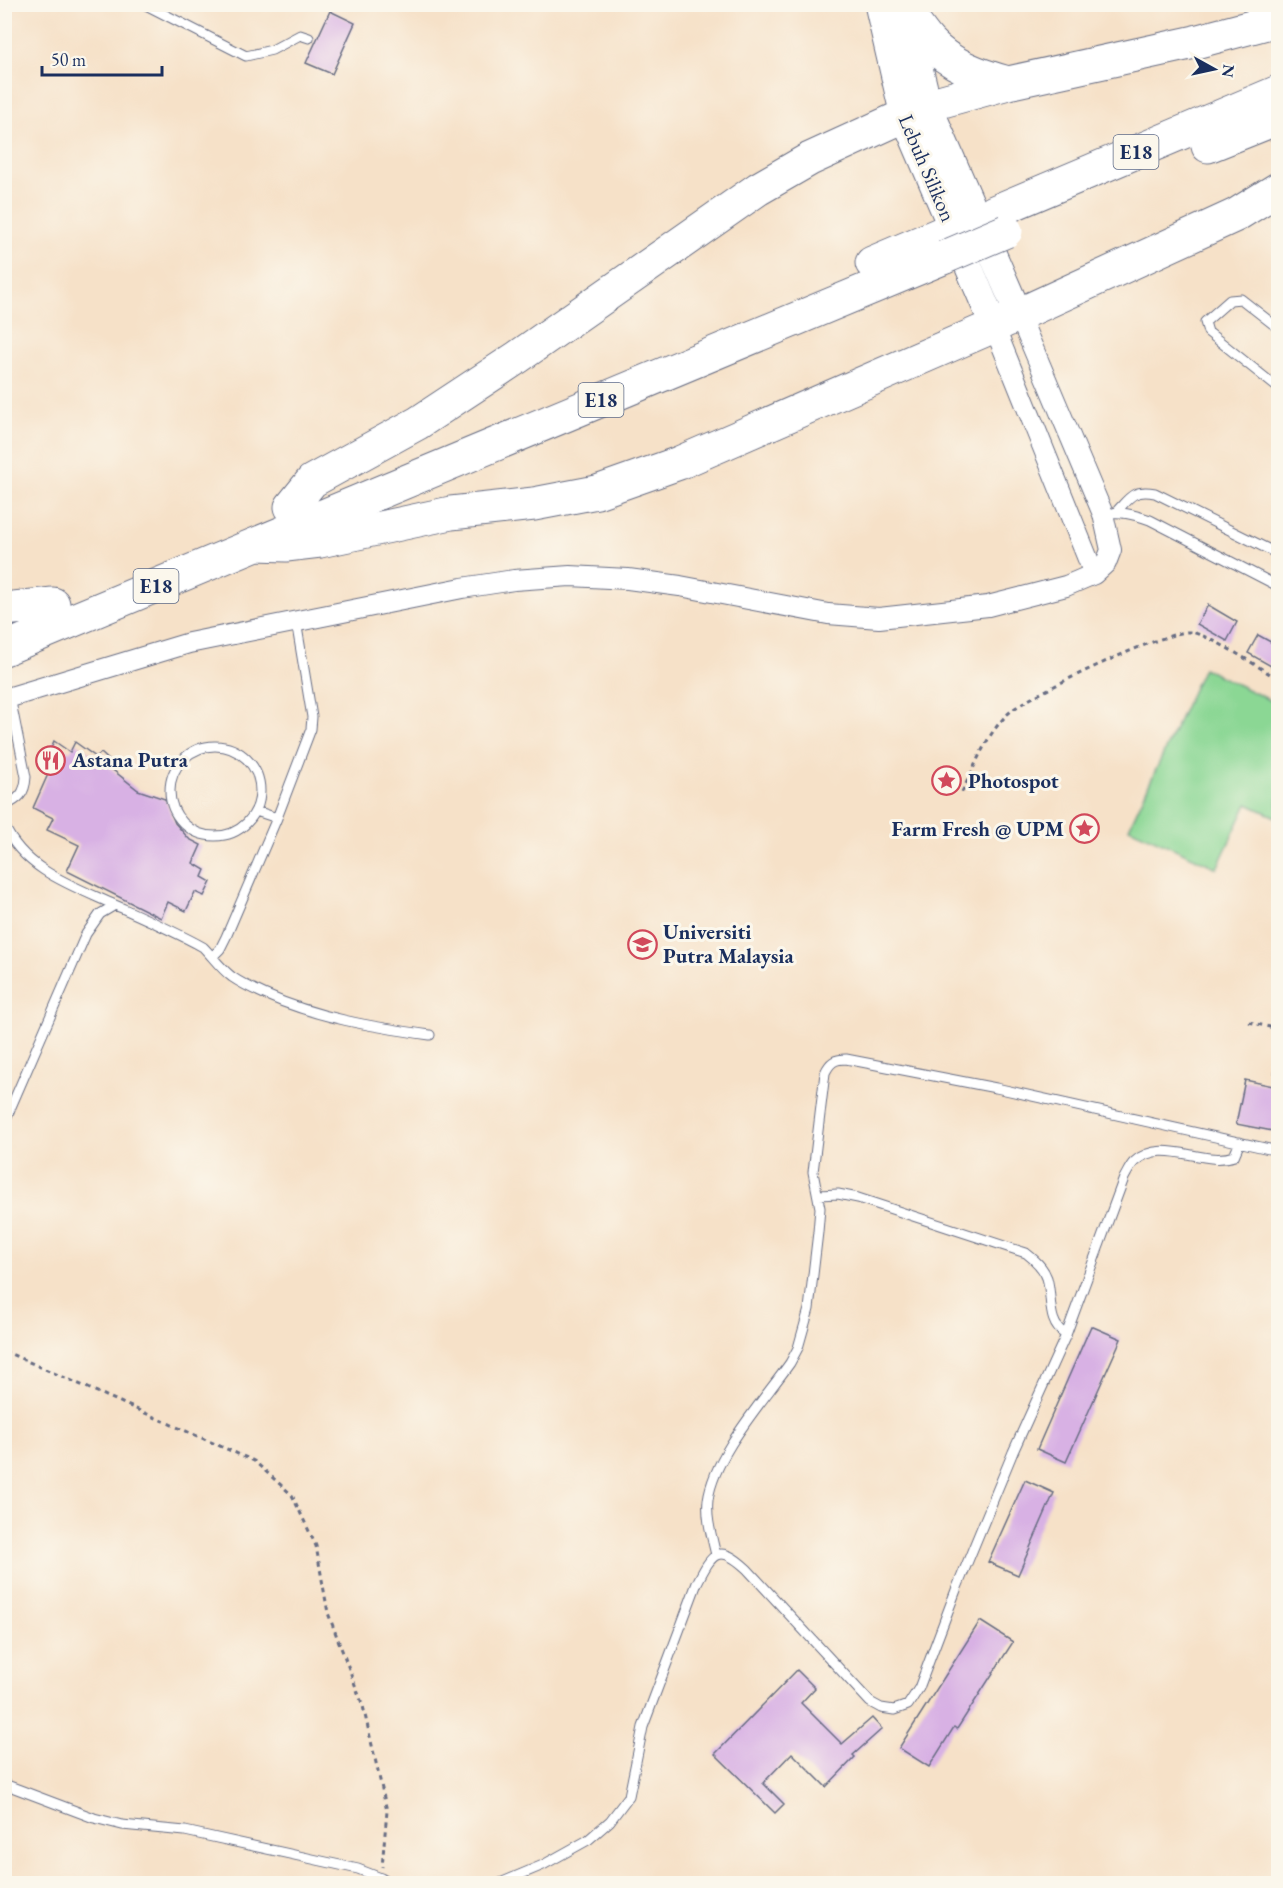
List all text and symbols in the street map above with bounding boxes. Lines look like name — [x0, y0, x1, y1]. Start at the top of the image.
scale bar — [42, 39, 162, 77]
north arrow — [1184, 39, 1244, 99]
text: 50 m — [51, 48, 86, 71]
text: N — [1217, 63, 1240, 79]
street label: Lebuh Silikon — [893, 110, 962, 225]
road number: E18 — [1114, 135, 1158, 169]
road number: E18 — [578, 383, 624, 417]
road number: E18 — [134, 569, 178, 603]
restaurant icon: Astana Putra — [35, 744, 67, 776]
place label: Astana Putra — [71, 746, 189, 773]
place icon: Photospot — [931, 765, 963, 797]
place label: Photospot — [968, 767, 1059, 794]
place icon: Farm Fresh @ UPM — [1069, 813, 1101, 845]
place label: Farm Fresh @ UPM — [891, 815, 1064, 842]
place label: Universiti Putra Malaysia — [663, 918, 794, 969]
school or university icon: Universiti Putra Malaysia — [626, 928, 658, 960]

